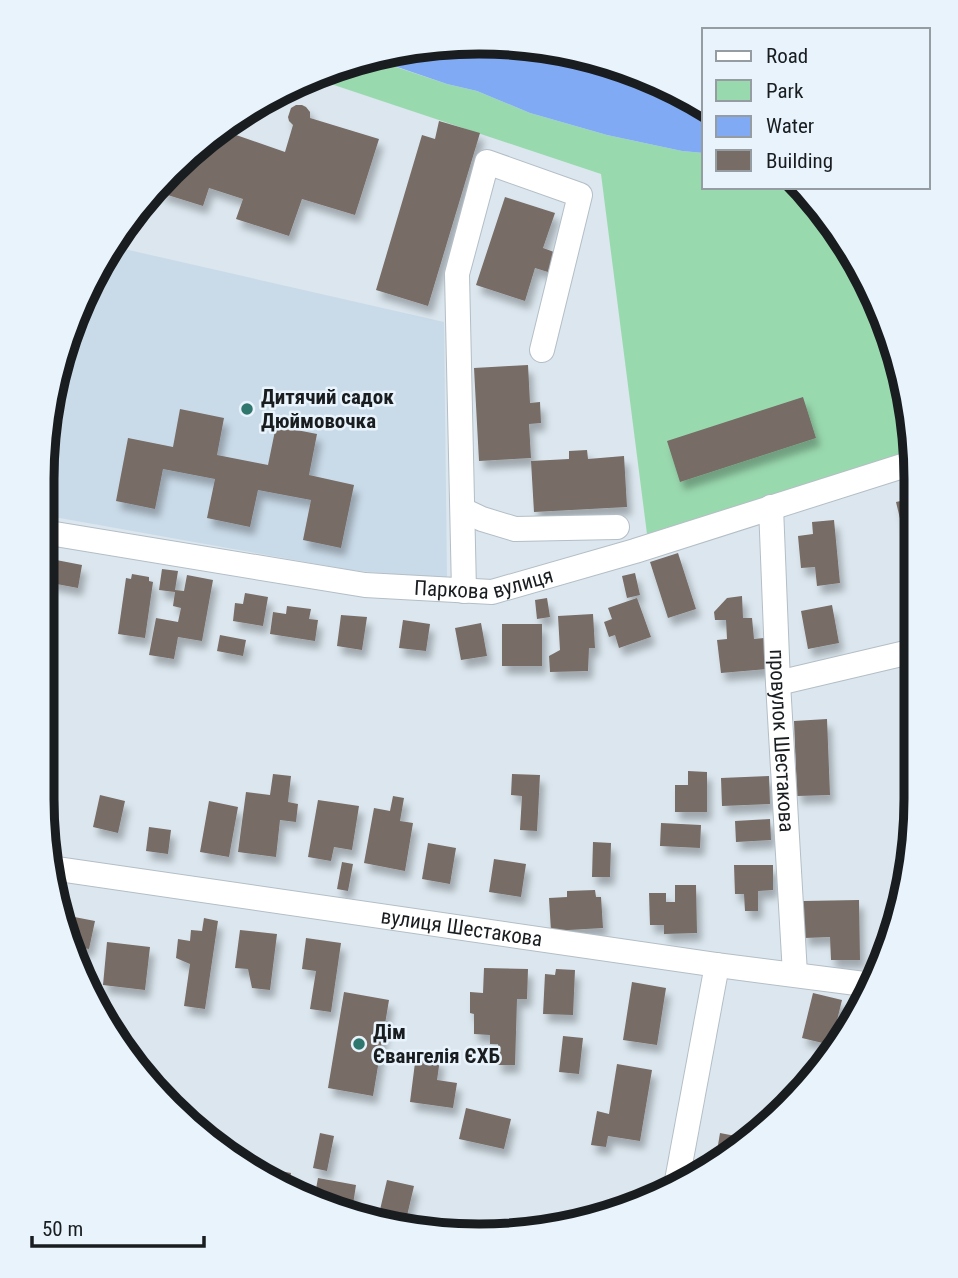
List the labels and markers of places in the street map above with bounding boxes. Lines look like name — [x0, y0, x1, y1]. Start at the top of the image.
place label: Дитячий садок Дюймовочка — [261, 385, 394, 433]
marker: Дитячий садок Дюймовочка — [239, 401, 255, 417]
place label: Дім Євангелія ЄХБ — [373, 1020, 500, 1068]
marker: Дім Євангелія ЄХБ — [351, 1036, 367, 1052]

